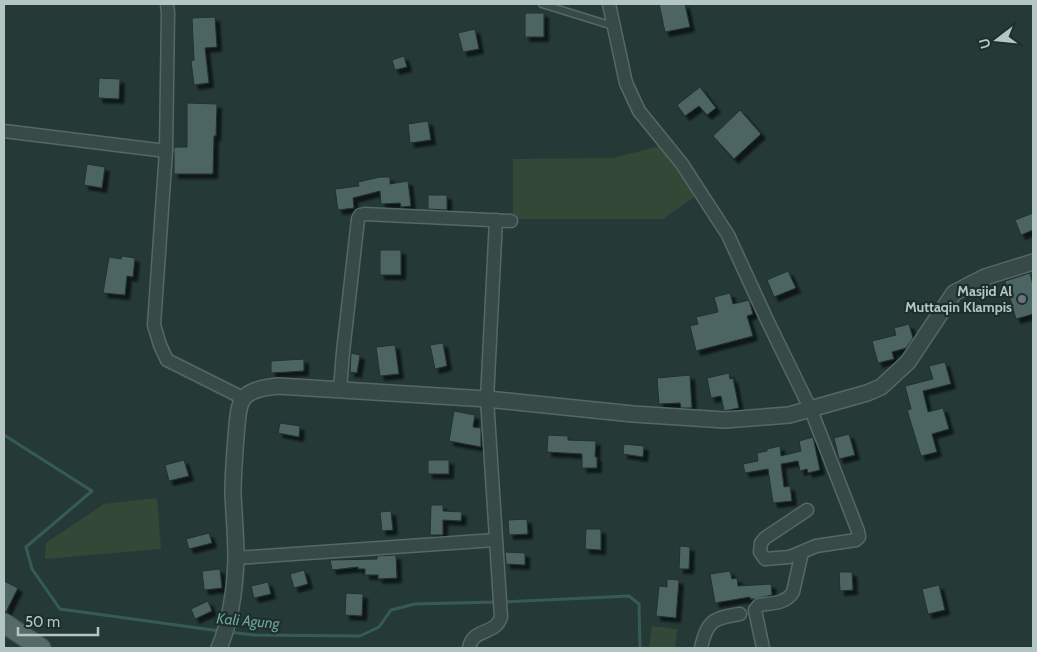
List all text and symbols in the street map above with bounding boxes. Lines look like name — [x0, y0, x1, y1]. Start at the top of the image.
north arrow — [972, 15, 1022, 65]
text: U — [974, 36, 995, 51]
place label: Masjid Al Muttaqin Klampis — [905, 282, 1012, 316]
marker: Masjid Al Muttaqin Klampis — [1016, 293, 1028, 305]
scale bar — [18, 604, 98, 636]
water label: Kali Agung — [216, 609, 281, 633]
text: 50 m — [25, 613, 60, 631]

